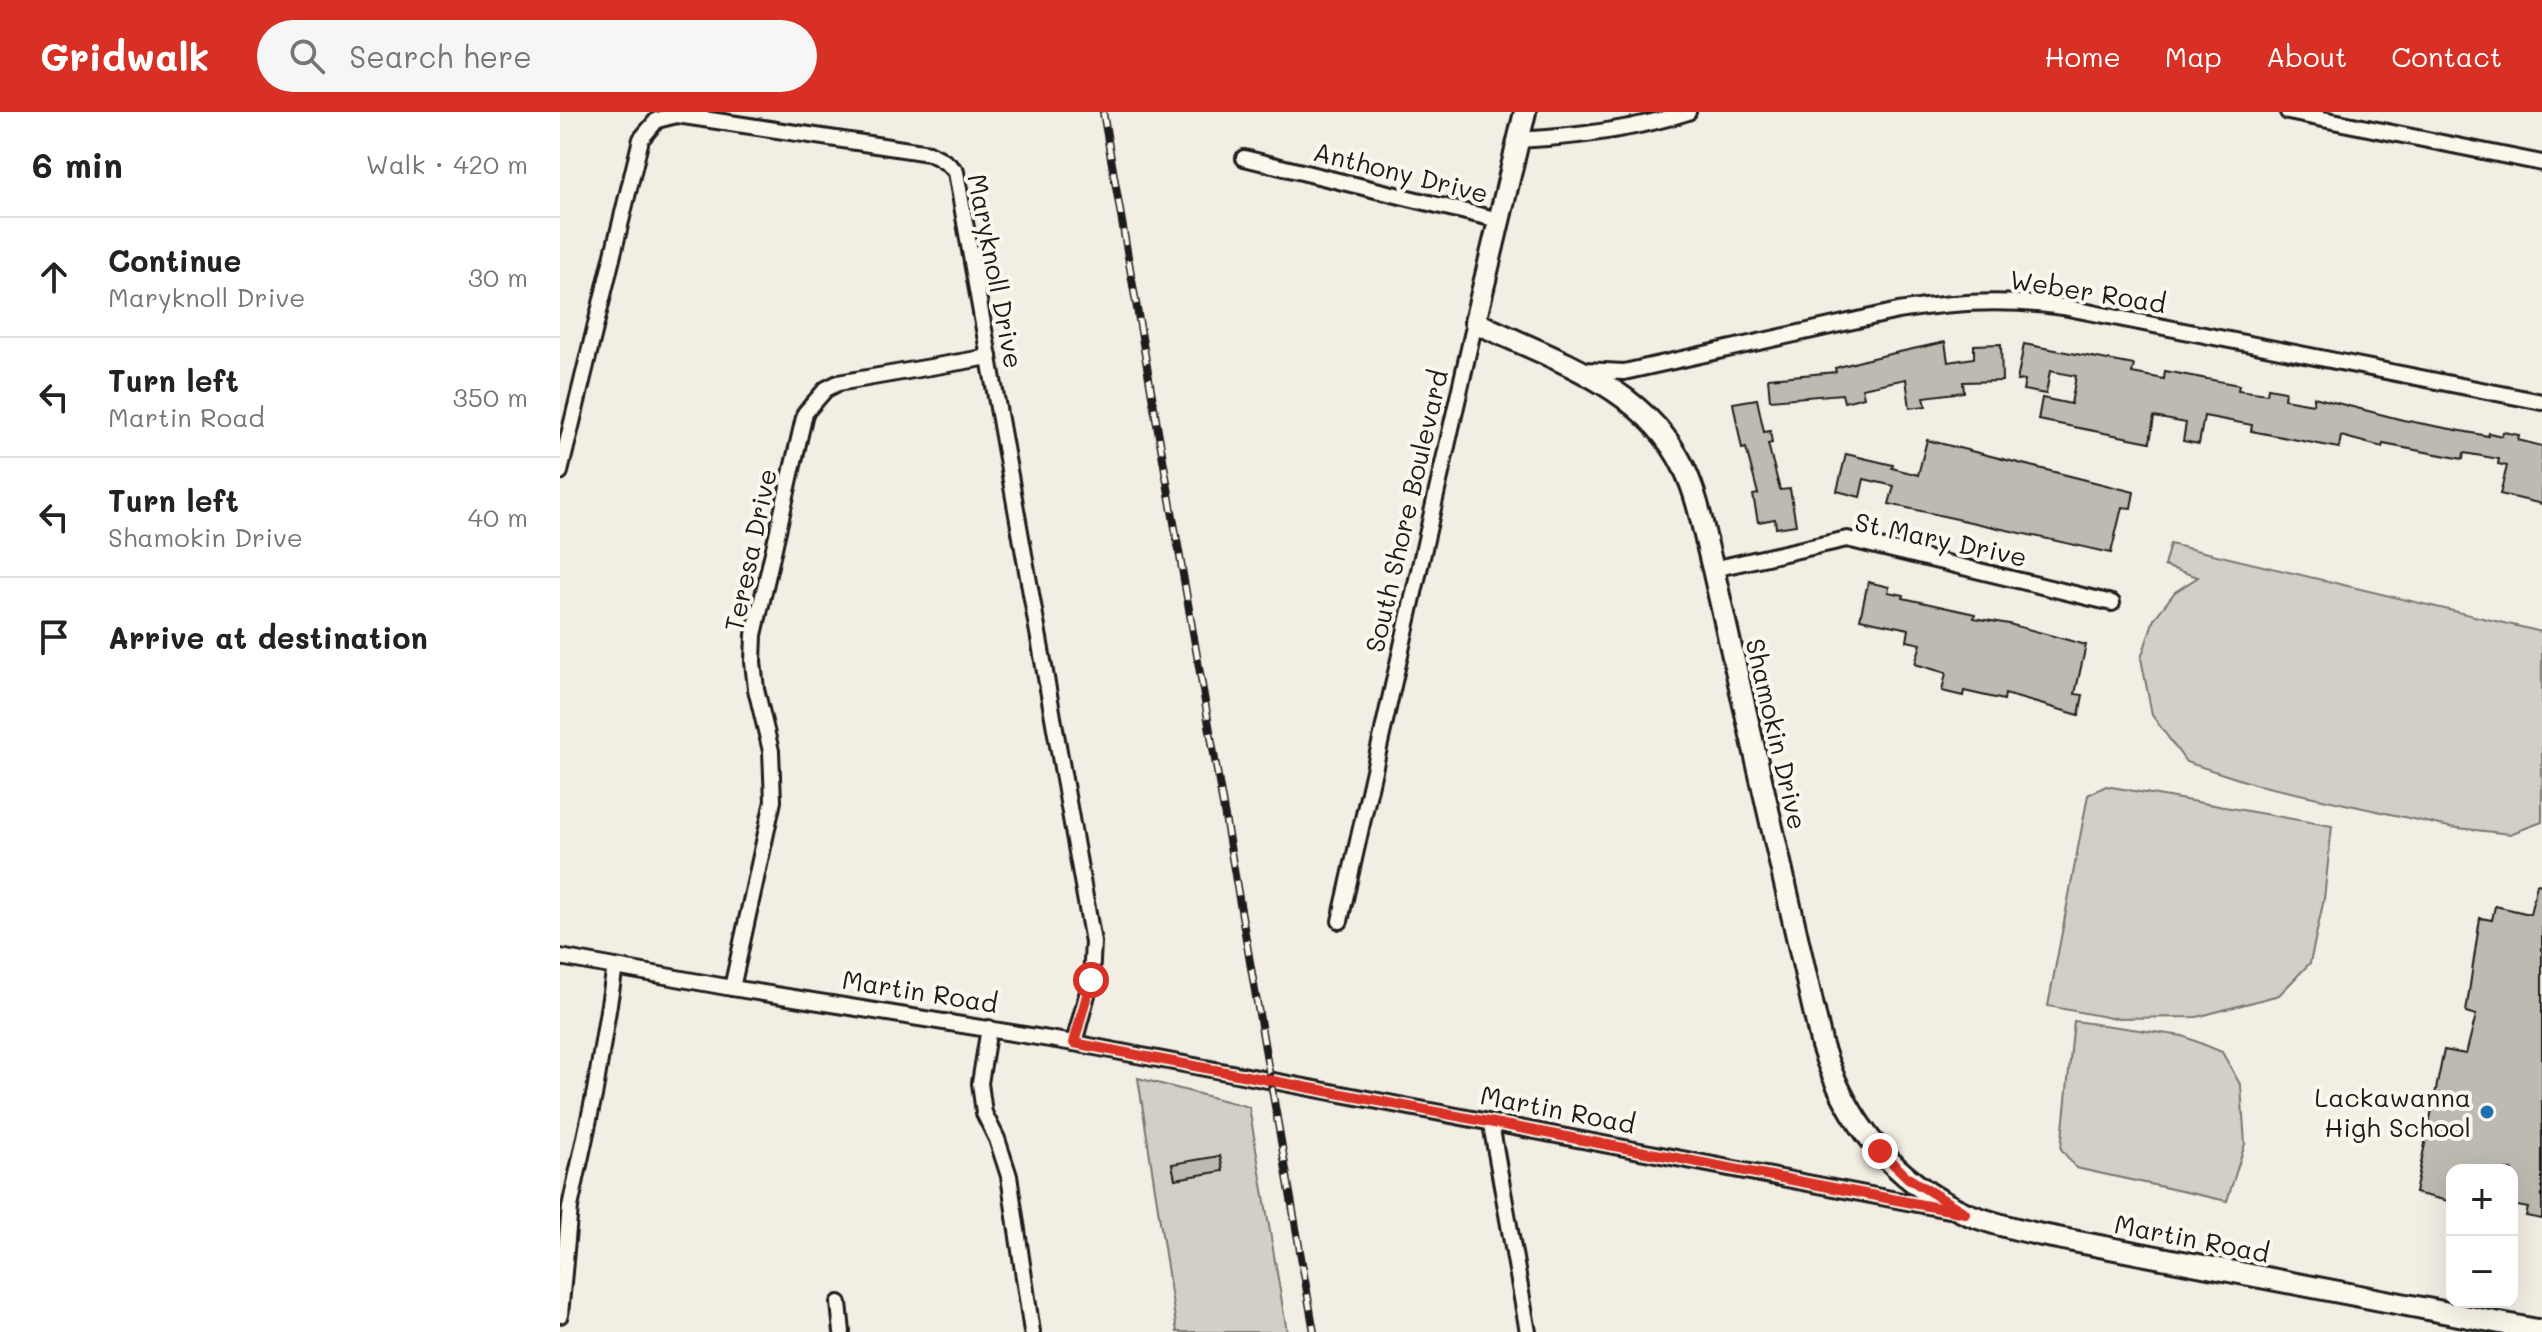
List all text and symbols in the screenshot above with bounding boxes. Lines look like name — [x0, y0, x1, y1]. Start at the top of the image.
search box — [257, 20, 817, 92]
text: Gridwalk — [40, 31, 209, 81]
icon: search — [285, 34, 329, 78]
text: Search here — [349, 36, 532, 76]
text: Home — [2045, 38, 2121, 74]
text: Map — [2165, 38, 2222, 74]
text: About — [2266, 38, 2347, 74]
text: Contact — [2391, 38, 2502, 74]
street label: Anthony Drive — [1310, 134, 1492, 210]
text: 6 min — [32, 142, 123, 187]
text: Walk · 420 m — [366, 147, 528, 181]
street label: Maryknoll Drive — [960, 171, 1032, 371]
text: Continue — [108, 240, 241, 280]
icon: ahead — [32, 255, 76, 299]
text: 30 m — [468, 260, 528, 294]
street label: Weber Road — [2007, 262, 2169, 320]
text: Maryknoll Drive — [108, 280, 305, 314]
text: Turn left — [108, 360, 239, 400]
street label: South Shore Boulevard — [1357, 366, 1455, 656]
icon: left — [32, 375, 76, 419]
text: 350 m — [453, 380, 528, 414]
text: Martin Road — [108, 400, 265, 434]
street label: Teresa Drive — [716, 465, 784, 635]
text: Turn left — [108, 480, 239, 520]
icon: left — [32, 495, 76, 539]
text: 40 m — [468, 500, 528, 534]
street label: St Mary Drive — [1852, 504, 2030, 574]
text: Shamokin Drive — [108, 520, 303, 554]
icon: arrive — [32, 615, 76, 659]
text: Arrive at destination — [108, 617, 428, 657]
street label: Shamokin Drive — [1739, 635, 1815, 833]
street label: Martin Road — [840, 962, 1000, 1020]
route start — [1073, 962, 1109, 998]
street label: Martin Road — [1478, 1077, 1638, 1141]
place label: Lackawanna High School — [2314, 1080, 2471, 1144]
marker: Lackawanna High School — [2478, 1103, 2496, 1121]
route end — [1862, 1133, 1898, 1169]
map controls — [2446, 1164, 2518, 1308]
button: + — [2446, 1164, 2518, 1236]
street label: Martin Road — [2112, 1206, 2272, 1270]
button: − — [2446, 1236, 2518, 1308]

